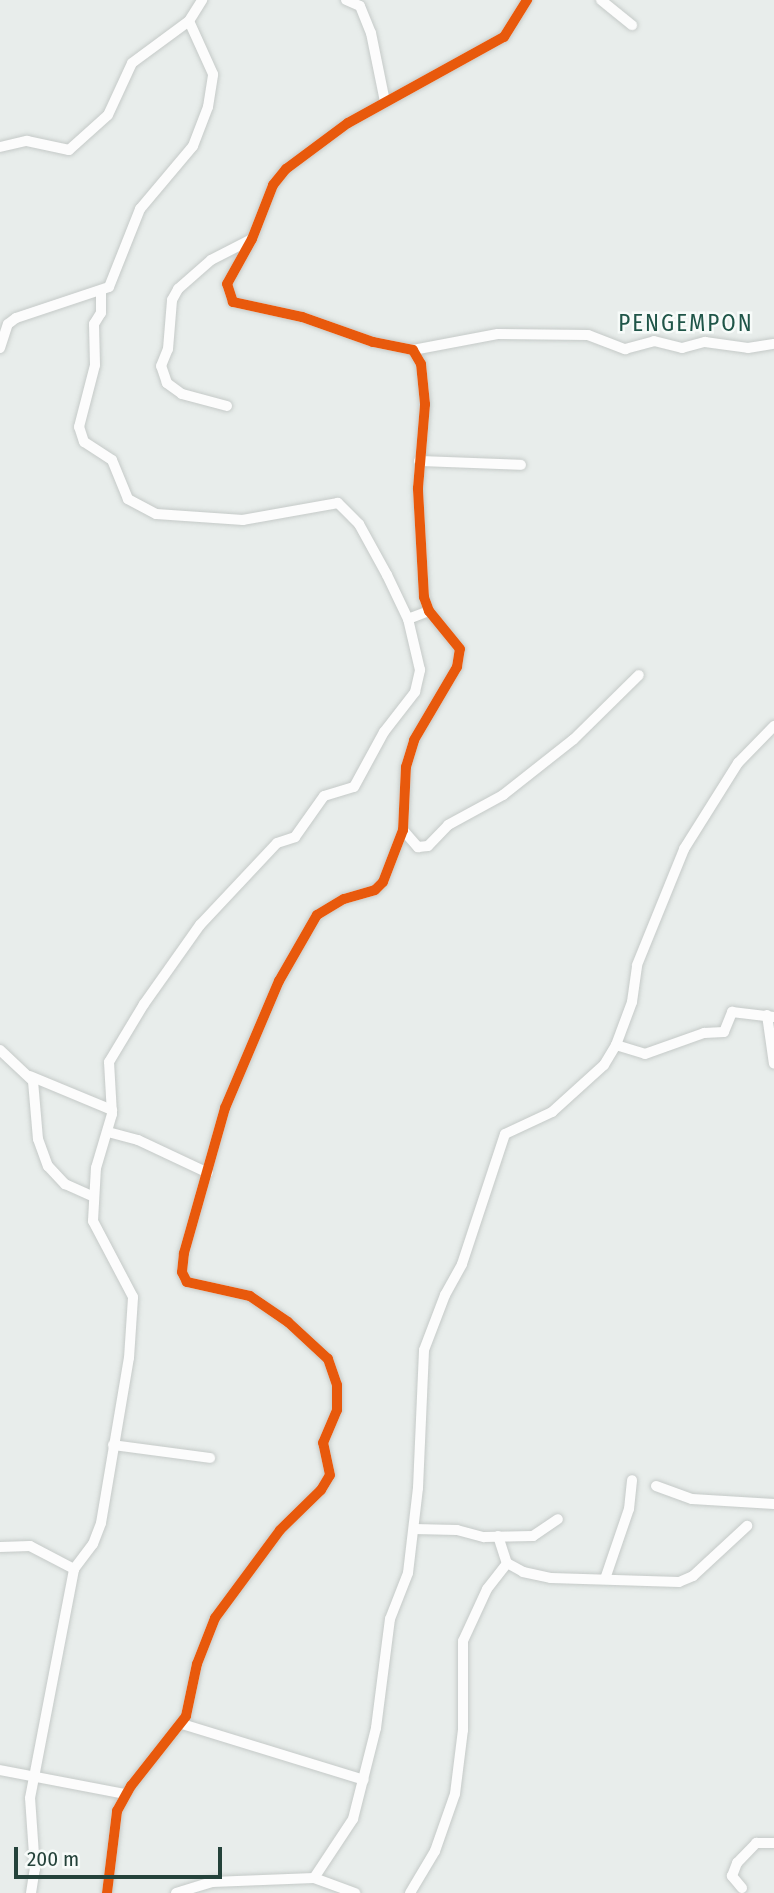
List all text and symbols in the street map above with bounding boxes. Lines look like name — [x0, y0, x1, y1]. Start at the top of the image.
district label: PENGEMPON — [619, 309, 753, 337]
scale bar — [18, 1834, 226, 1878]
text: 200 m — [27, 1846, 79, 1872]

